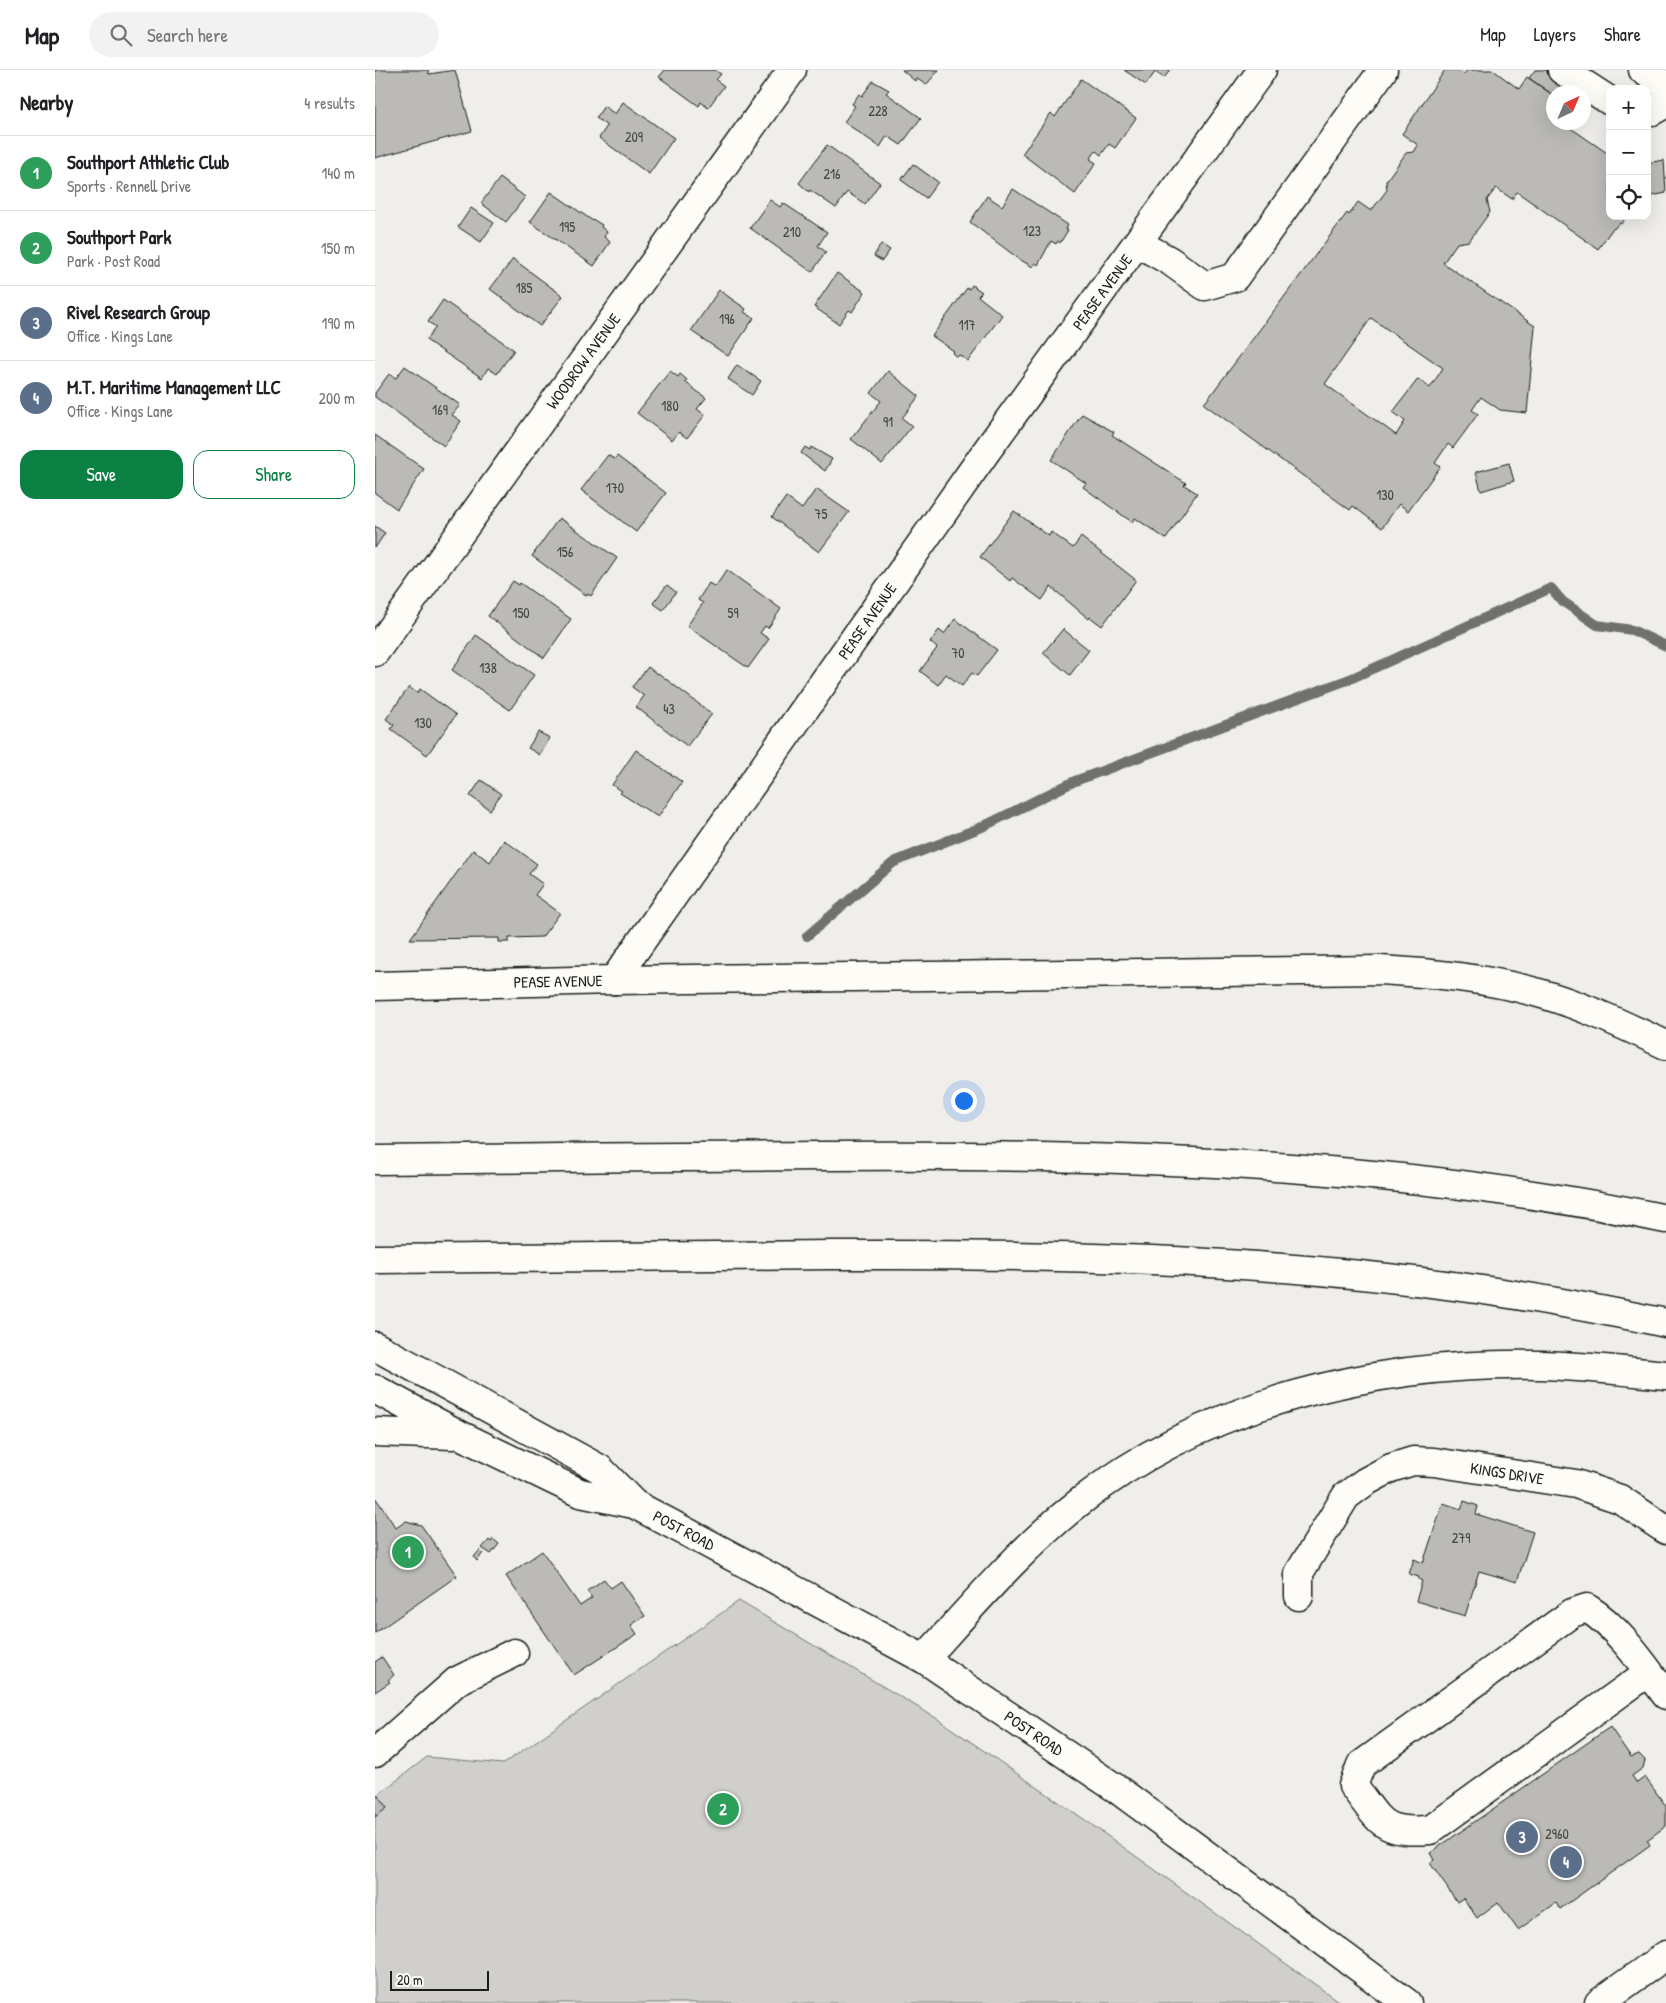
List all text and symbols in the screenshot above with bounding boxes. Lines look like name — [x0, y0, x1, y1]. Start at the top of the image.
search box — [89, 12, 439, 57]
text: Map — [25, 19, 59, 51]
icon: search — [107, 21, 135, 49]
text: Search here — [147, 22, 228, 48]
text: Map — [1480, 22, 1506, 47]
text: Layers — [1534, 22, 1576, 47]
text: Share — [1604, 22, 1641, 47]
north arrow — [1546, 85, 1591, 130]
map controls — [1606, 85, 1651, 220]
button: + — [1606, 85, 1651, 130]
text: Nearby — [20, 88, 73, 117]
text: 4 results — [304, 92, 355, 114]
house number: 228 — [868, 101, 888, 120]
house number: 209 — [625, 127, 643, 146]
button: − — [1606, 130, 1651, 175]
text: Southport Athletic Club — [67, 149, 229, 175]
text: 1 — [33, 162, 39, 184]
text: 140 m — [321, 162, 355, 184]
house number: 216 — [823, 164, 841, 183]
text: Sports · Rennell Drive — [67, 175, 191, 197]
button: locate — [1606, 175, 1651, 220]
house number: 195 — [559, 217, 575, 236]
house number: 123 — [1023, 221, 1041, 240]
house number: 210 — [783, 222, 801, 241]
text: Southport Park — [67, 224, 171, 250]
text: 2 — [32, 237, 40, 259]
text: 150 m — [321, 237, 355, 259]
text: Park · Post Road — [67, 250, 160, 272]
street label: PEASE AVENUE — [1067, 250, 1137, 334]
house number: 185 — [515, 278, 533, 297]
text: Rivel Research Group — [67, 299, 210, 325]
street label: WOODROW AVENUE — [541, 309, 625, 413]
house number: 196 — [719, 309, 735, 328]
text: 3 — [32, 312, 40, 334]
text: 190 m — [322, 312, 355, 334]
house number: 117 — [958, 315, 976, 334]
text: Office · Kings Lane — [67, 325, 173, 347]
text: M.T. Maritime Management LLC — [67, 374, 281, 400]
text: 4 — [33, 387, 39, 409]
text: 200 m — [319, 387, 355, 409]
house number: 180 — [661, 396, 679, 415]
text: Office · Kings Lane — [67, 400, 173, 422]
house number: 169 — [432, 400, 448, 419]
house number: 91 — [883, 412, 893, 431]
button: Save — [20, 450, 183, 499]
button: Share — [193, 450, 355, 499]
house number: 170 — [606, 478, 624, 497]
house number: 130 — [1376, 485, 1394, 504]
house number: 75 — [815, 504, 828, 523]
house number: 156 — [557, 542, 574, 561]
street label: PEASE AVENUE — [832, 578, 902, 664]
house number: 150 — [512, 603, 530, 622]
house number: 59 — [727, 603, 739, 622]
house number: 70 — [951, 643, 965, 662]
house number: 138 — [479, 658, 497, 677]
house number: 43 — [663, 699, 675, 718]
house number: 130 — [414, 713, 432, 732]
street label: PEASE AVENUE — [513, 969, 603, 993]
your location — [951, 1088, 977, 1114]
street label: KINGS DRIVE — [1469, 1456, 1545, 1490]
street label: POST ROAD — [649, 1505, 719, 1556]
house number: 279 — [1452, 1528, 1470, 1547]
pin: 1 — [392, 1533, 424, 1571]
street label: POST ROAD — [1000, 1705, 1068, 1761]
pin: 2 — [707, 1790, 739, 1828]
pin: 3 — [1506, 1818, 1538, 1856]
house number: 2960 — [1545, 1824, 1569, 1843]
pin: 4 — [1550, 1843, 1582, 1881]
scale bar — [390, 1968, 489, 1991]
text: 20 m — [397, 1970, 423, 1989]

